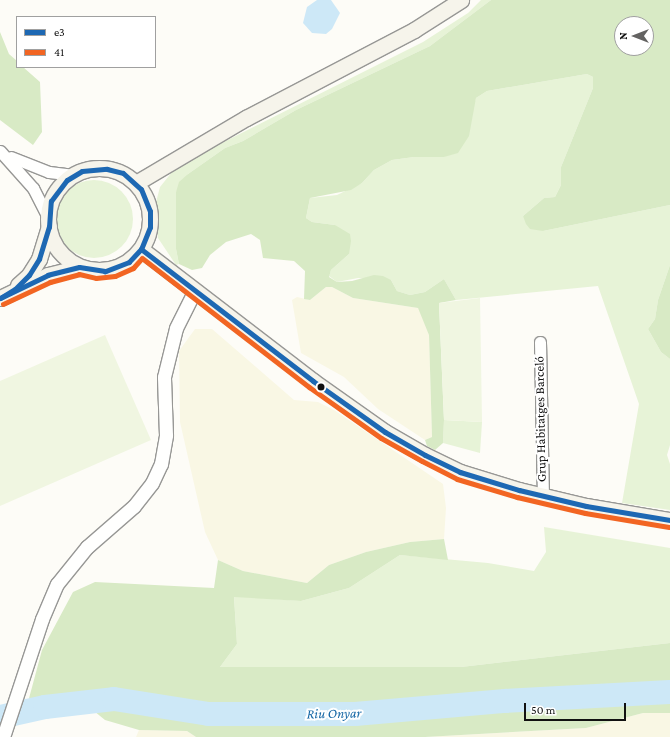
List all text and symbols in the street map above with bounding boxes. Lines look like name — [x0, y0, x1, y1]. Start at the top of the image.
legend — [16, 16, 156, 68]
north arrow — [614, 16, 654, 56]
text: e3 — [54, 25, 65, 39]
text: N — [617, 32, 629, 40]
text: 41 — [54, 45, 64, 59]
street label: Grup Habitatges Barceló — [532, 356, 550, 482]
unlabelled marker — [316, 382, 326, 392]
scale bar — [526, 695, 628, 721]
text: 50 m — [531, 703, 555, 717]
water label: Riu Onyar — [306, 704, 362, 722]

